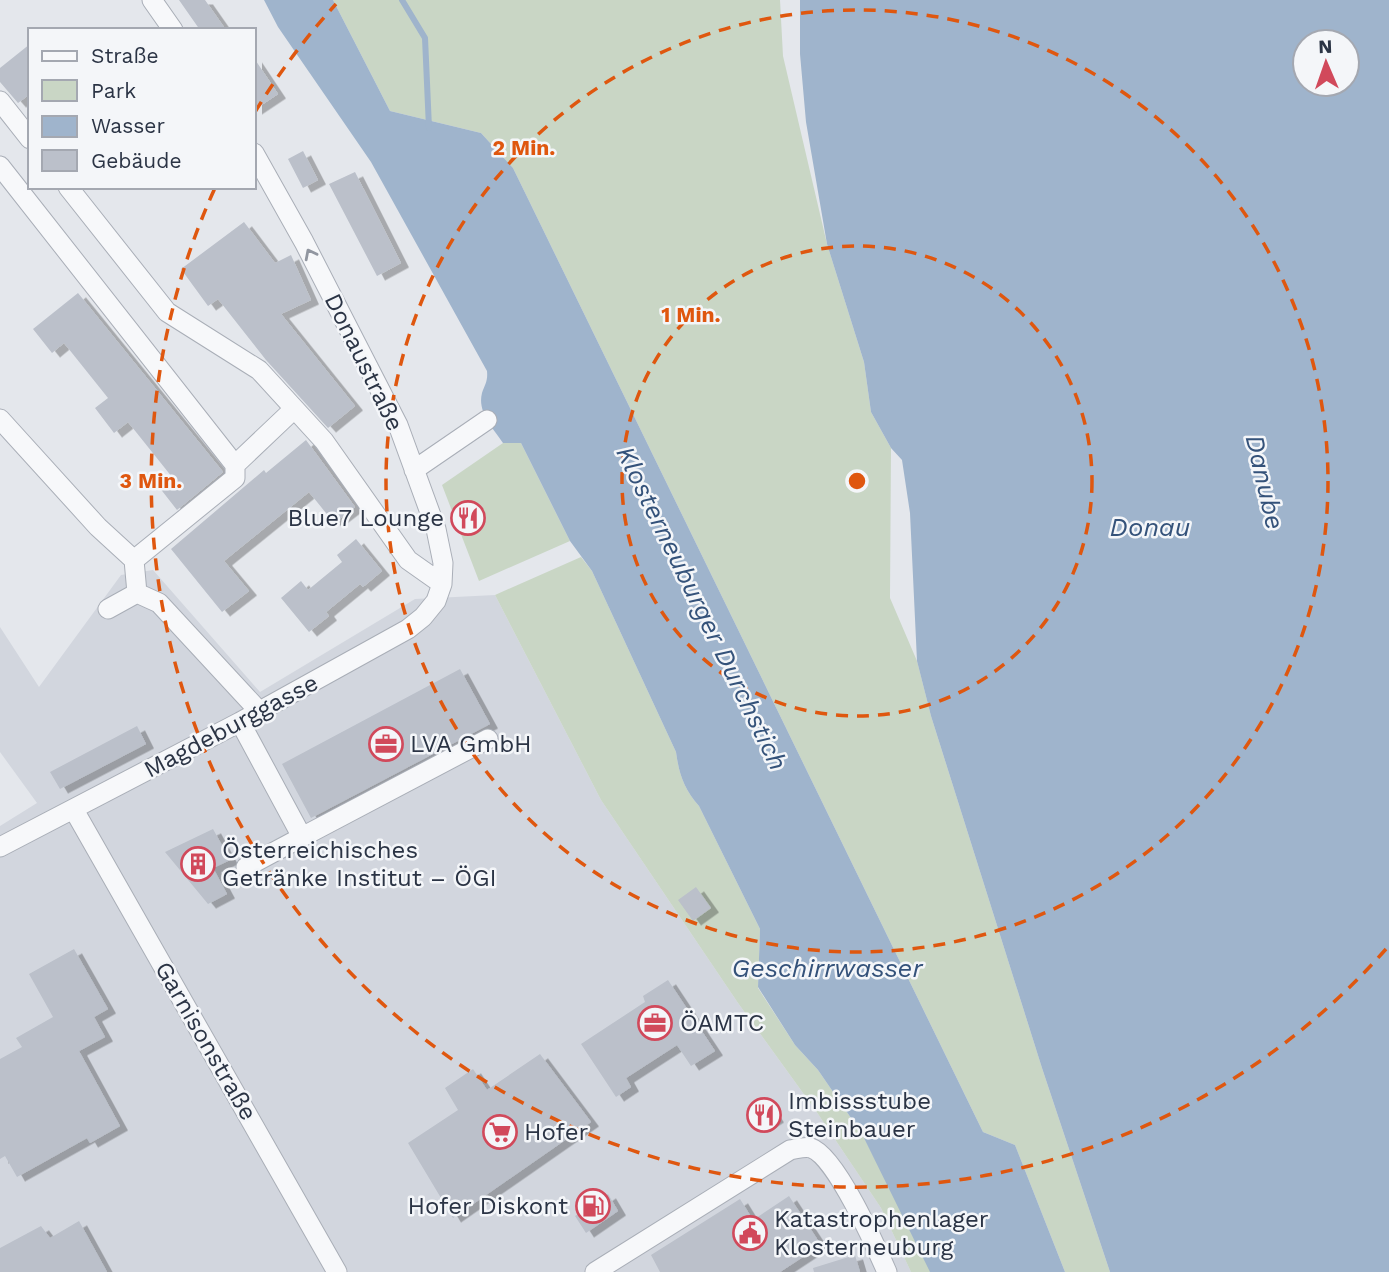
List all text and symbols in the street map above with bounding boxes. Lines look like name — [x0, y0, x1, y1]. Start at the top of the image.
legend — [28, 28, 256, 189]
north arrow — [1291, 28, 1361, 98]
text: N — [1318, 35, 1333, 58]
text: Straße — [91, 43, 159, 68]
text: Park — [91, 78, 136, 103]
text: Wasser — [91, 113, 165, 138]
text: 2 Min. — [493, 135, 555, 160]
text: Gebäude — [91, 148, 182, 173]
one-way arrow — [305, 249, 319, 262]
street label: Donaustraße — [319, 289, 409, 435]
text: 1 Min. — [661, 302, 721, 327]
water label: Danube — [1240, 432, 1290, 532]
water label: Klosterneuburger Durchstich — [610, 441, 794, 775]
text: 3 Min. — [120, 468, 182, 493]
centre of rings — [845, 469, 869, 493]
restaurant icon: Blue7 Lounge — [449, 499, 487, 537]
place label: Blue7 Lounge — [287, 504, 444, 532]
water label: Donau — [1110, 512, 1190, 542]
street label: Magdeburggasse — [139, 668, 323, 784]
office icon: LVA GmbH — [367, 725, 405, 763]
place label: LVA GmbH — [410, 730, 532, 758]
place label: Österreichisches Getränke Institut – ÖGI — [222, 836, 497, 892]
building icon: Österreichisches Getränke Institut – ÖGI — [179, 845, 217, 883]
water label: Geschirrwasser — [732, 953, 923, 983]
street label: Garnisonstraße — [149, 957, 263, 1125]
office icon: ÖAMTC — [636, 1004, 674, 1042]
place label: ÖAMTC — [680, 1009, 764, 1037]
place label: Imbissstube Steinbauer — [788, 1087, 931, 1143]
restaurant icon: Imbissstube Steinbauer — [745, 1096, 783, 1134]
supermarket icon: Hofer — [481, 1113, 519, 1151]
place label: Hofer — [524, 1118, 589, 1146]
fuel station icon: Hofer Diskont — [574, 1187, 612, 1225]
place label: Hofer Diskont — [407, 1192, 568, 1220]
place label: Katastrophenlager Klosterneuburg — [774, 1205, 989, 1261]
public building icon: Katastrophenlager Klosterneuburg — [731, 1214, 769, 1252]

